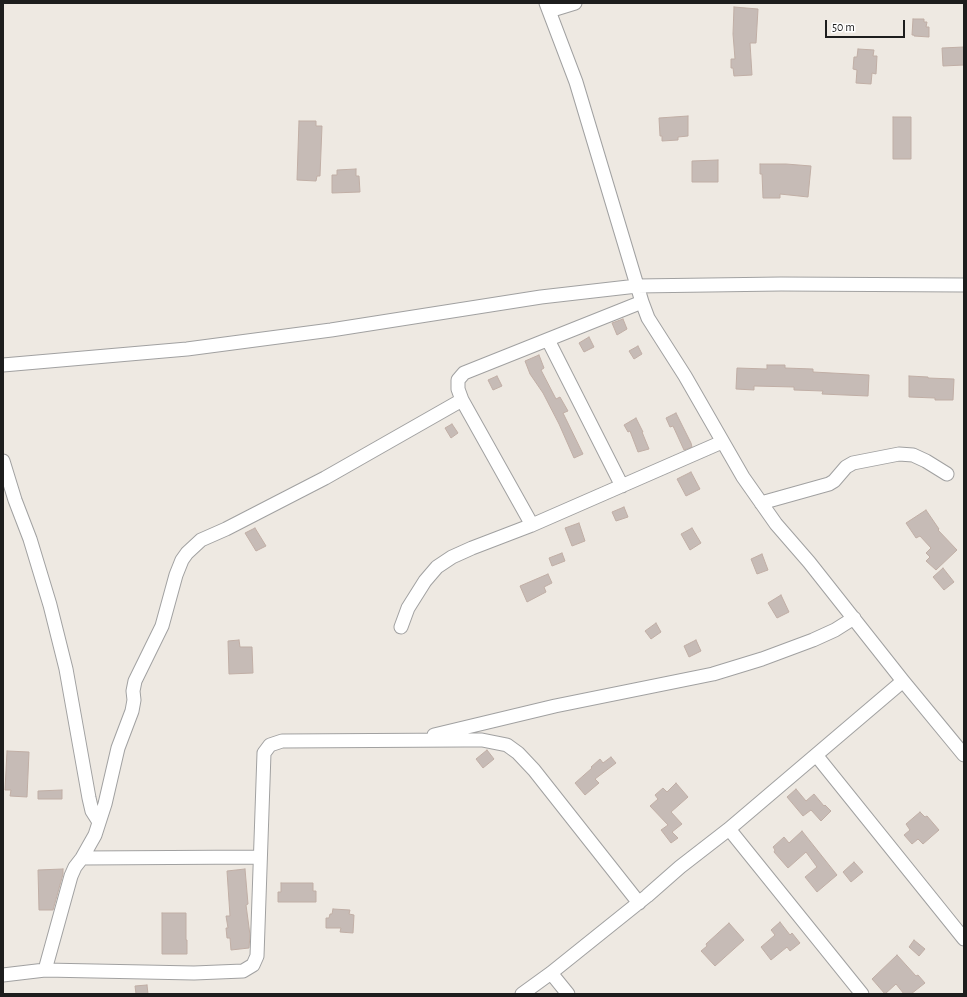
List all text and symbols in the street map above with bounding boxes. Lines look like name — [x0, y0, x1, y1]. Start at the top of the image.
scale bar — [827, 12, 907, 38]
text: 50 m — [832, 21, 855, 33]

